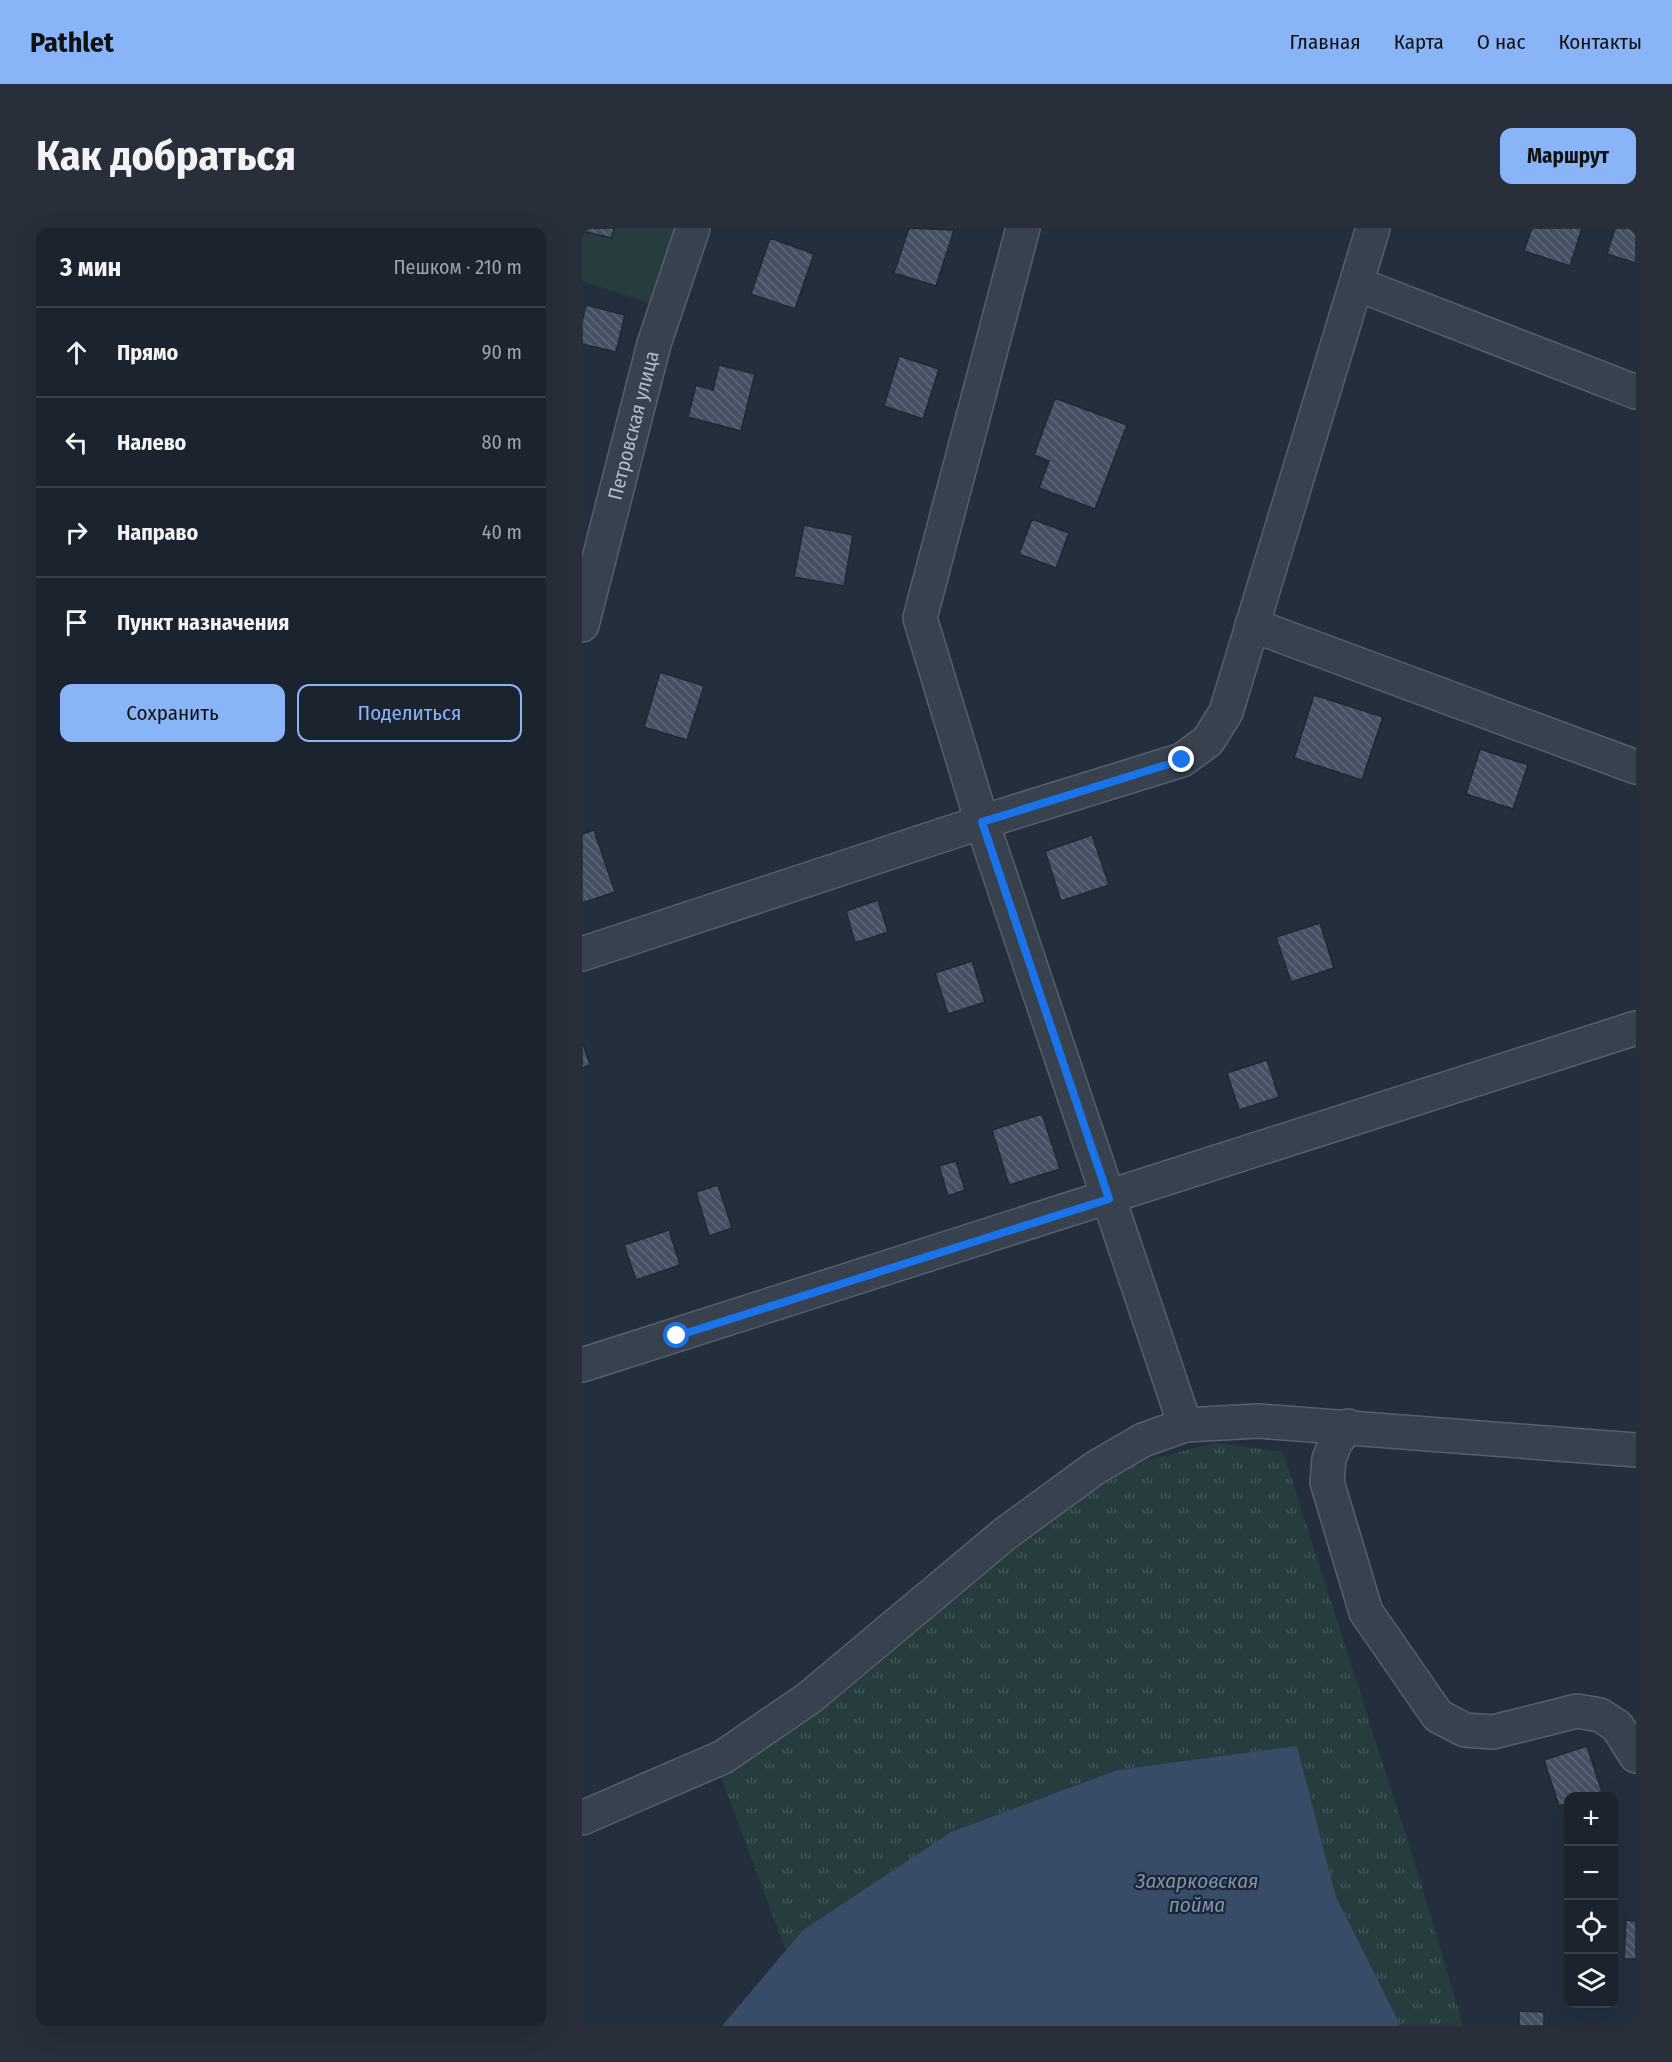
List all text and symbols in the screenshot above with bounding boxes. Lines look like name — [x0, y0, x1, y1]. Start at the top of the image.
text: Pathlet — [30, 26, 114, 59]
text: Главная — [1290, 29, 1361, 55]
text: Карта — [1394, 29, 1444, 55]
text: О нас — [1477, 29, 1525, 55]
text: Контакты — [1558, 29, 1642, 55]
button: Маршрут — [1500, 128, 1636, 184]
text: Как добраться — [36, 131, 296, 181]
text: 3 мин — [60, 252, 121, 283]
text: Пешком · 210 m — [394, 255, 522, 279]
icon: ahead — [60, 336, 93, 369]
text: Прямо — [117, 339, 178, 366]
text: 90 m — [482, 340, 522, 364]
street label: Петровская улица — [603, 348, 664, 503]
icon: left — [60, 426, 93, 459]
text: Налево — [117, 429, 186, 456]
text: 80 m — [482, 430, 522, 454]
icon: right — [60, 516, 93, 549]
text: Направо — [117, 519, 198, 546]
text: 40 m — [482, 520, 522, 544]
icon: arrive — [60, 606, 93, 639]
text: Пункт назначения — [117, 609, 289, 636]
button: Сохранить — [60, 684, 285, 742]
button: Поделиться — [297, 684, 522, 742]
route end — [1168, 746, 1194, 772]
route start — [663, 1322, 689, 1348]
map controls — [1564, 1792, 1618, 2008]
button: + — [1564, 1792, 1618, 1846]
button: − — [1564, 1846, 1618, 1900]
water label: Захарковская пойма — [1135, 1868, 1258, 1918]
button: locate — [1564, 1900, 1618, 1954]
button: layers — [1564, 1954, 1618, 2008]

